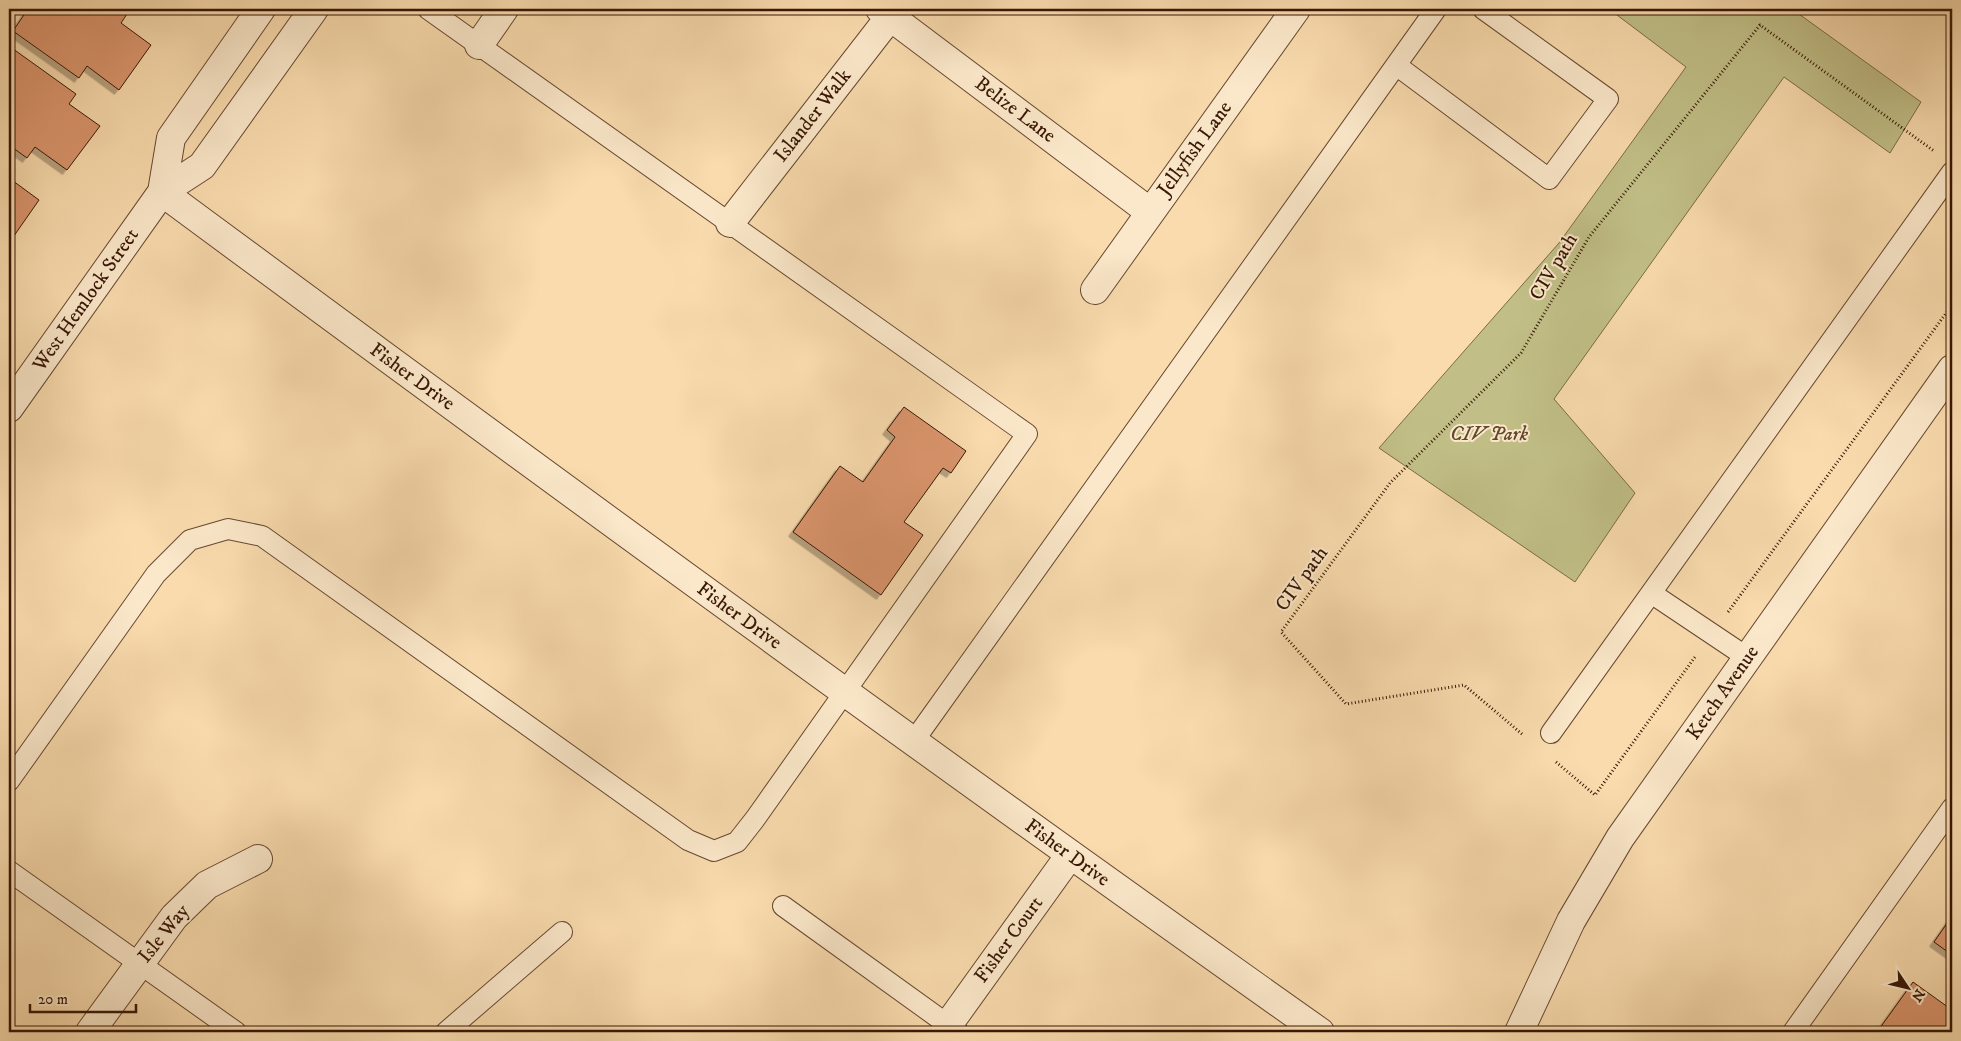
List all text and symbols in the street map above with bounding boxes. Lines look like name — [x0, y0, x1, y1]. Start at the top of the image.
street label: Islander Walk — [769, 64, 857, 168]
street label: Belize Lane — [970, 71, 1060, 149]
street label: Jellyfish Lane — [1151, 97, 1238, 203]
street label: West Hemlock Street — [27, 224, 145, 377]
street label: CIV path — [1524, 228, 1584, 305]
street label: Fisher Drive — [365, 338, 459, 416]
park label: CIV Park — [1450, 422, 1529, 447]
street label: CIV path — [1270, 541, 1334, 616]
street label: Fisher Drive — [692, 577, 786, 655]
street label: Ketch Avenue — [1681, 641, 1765, 745]
street label: Fisher Drive — [1020, 814, 1114, 892]
street label: Fisher Court — [969, 892, 1049, 988]
street label: Isle Way — [133, 899, 196, 968]
north arrow — [1884, 964, 1934, 1014]
scale bar — [30, 981, 136, 1013]
text: N — [1907, 985, 1929, 1005]
text: 20 m — [38, 990, 68, 1009]

